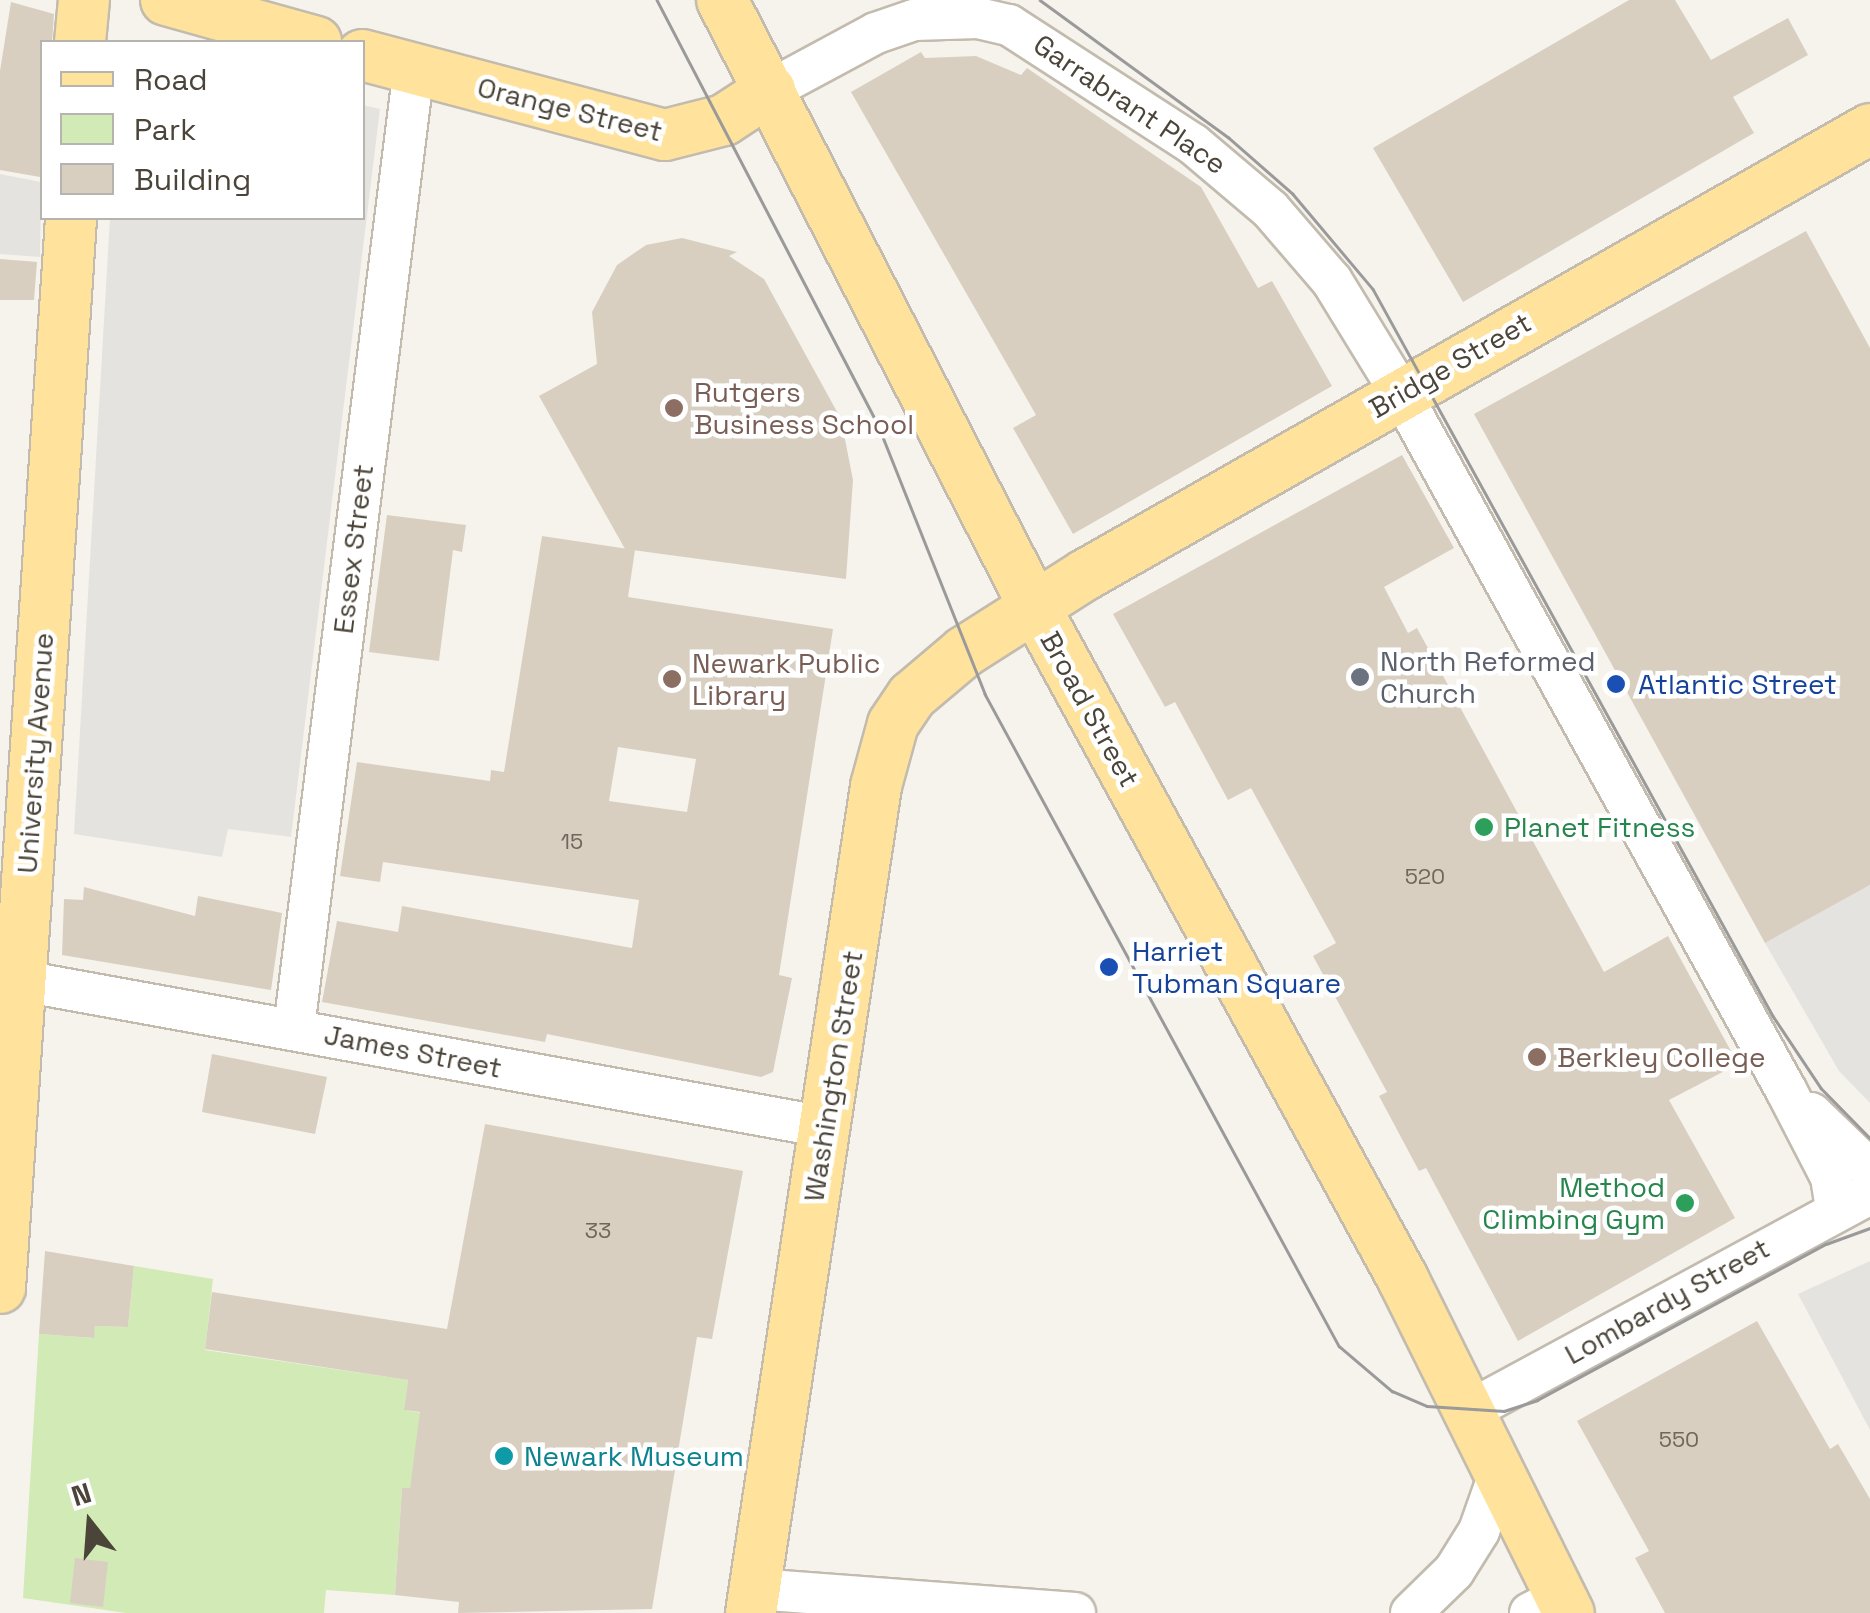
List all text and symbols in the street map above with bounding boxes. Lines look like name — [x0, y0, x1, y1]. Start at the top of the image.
street label: Garrabrant Place — [1027, 27, 1233, 181]
legend — [40, 40, 365, 220]
text: Road — [134, 60, 208, 99]
street label: Orange Street — [474, 70, 666, 148]
text: Park — [134, 110, 196, 149]
text: Building — [134, 160, 251, 199]
street label: Bridge Street — [1363, 305, 1537, 425]
place label: Rutgers Business School — [694, 375, 914, 441]
marker: Rutgers Business School — [663, 397, 685, 419]
street label: Essex Street — [326, 462, 380, 636]
street label: Broad Street — [1034, 625, 1146, 793]
street label: University Avenue — [10, 631, 60, 875]
place label: North Reformed Church — [1380, 644, 1596, 710]
place label: Newark Public Library — [692, 646, 880, 712]
marker: North Reformed Church — [1349, 666, 1371, 688]
place label: Atlantic Street — [1638, 667, 1837, 701]
marker: Newark Public Library — [661, 668, 683, 690]
marker: Atlantic Street — [1603, 671, 1629, 697]
place label: Planet Fitness — [1504, 810, 1695, 844]
marker: Planet Fitness — [1473, 816, 1495, 838]
house number: 15 — [561, 829, 583, 855]
house number: 520 — [1405, 864, 1445, 890]
place label: Harriet Tubman Square — [1132, 934, 1341, 1000]
street label: Washington Street — [797, 948, 869, 1204]
marker: Harriet Tubman Square — [1096, 954, 1122, 980]
street label: James Street — [321, 1017, 505, 1085]
place label: Berkley College — [1557, 1040, 1766, 1074]
marker: Berkley College — [1526, 1046, 1548, 1068]
place label: Method Climbing Gym — [1482, 1170, 1665, 1236]
marker: Method Climbing Gym — [1674, 1192, 1696, 1214]
house number: 33 — [585, 1218, 611, 1244]
street label: Lombardy Street — [1559, 1231, 1775, 1371]
house number: 550 — [1659, 1427, 1699, 1453]
place label: Newark Museum — [524, 1439, 744, 1473]
marker: Newark Museum — [493, 1445, 515, 1467]
north arrow — [40, 1473, 140, 1573]
text: N — [67, 1474, 95, 1514]

